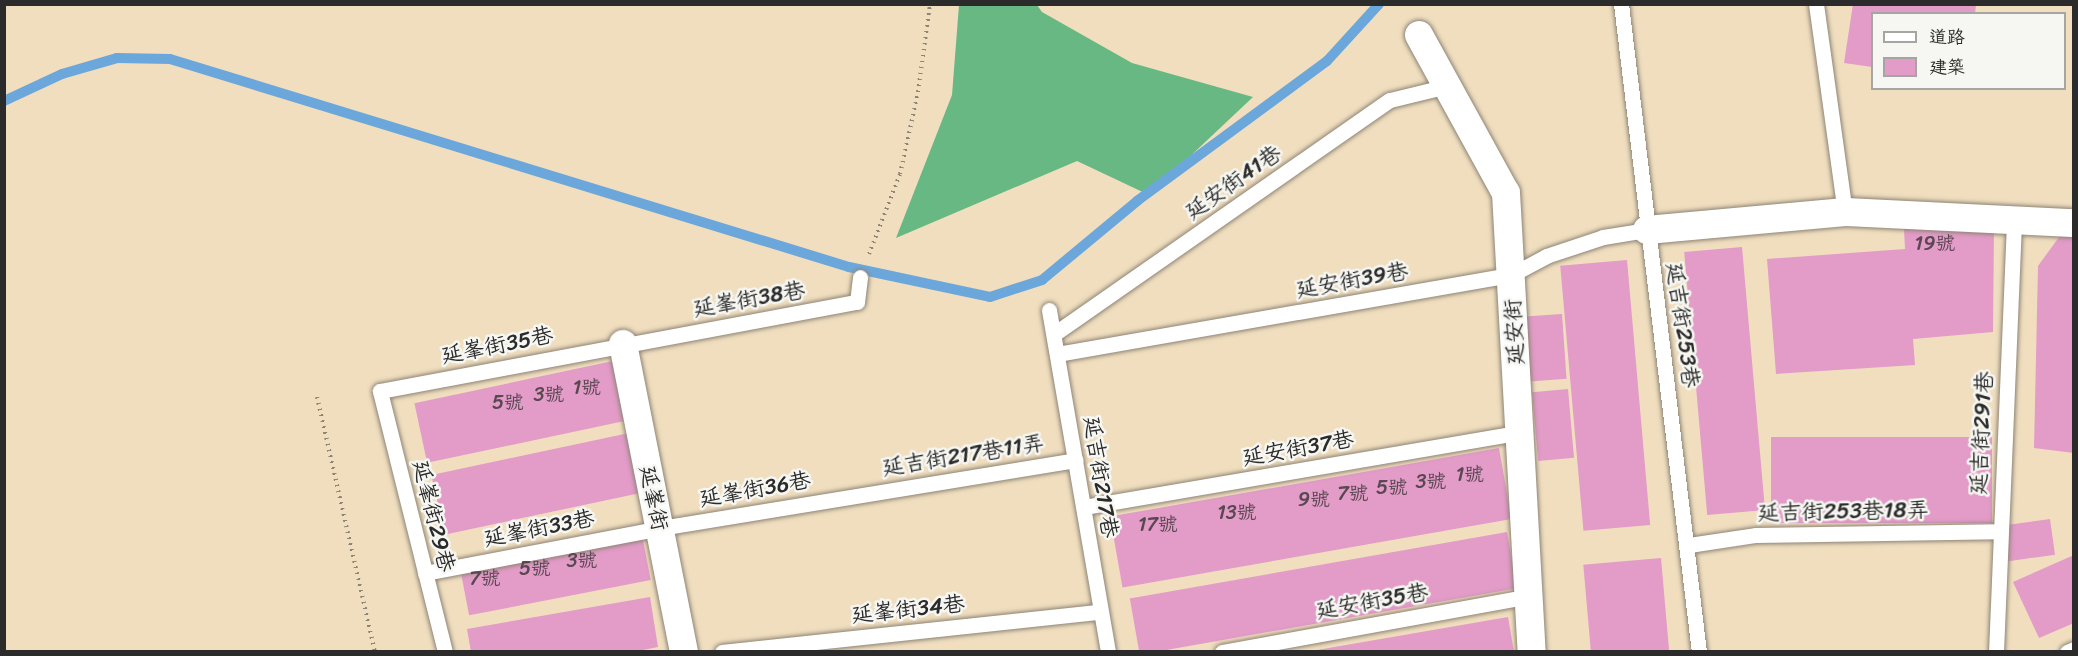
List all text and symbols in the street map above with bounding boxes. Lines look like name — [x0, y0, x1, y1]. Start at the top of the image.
legend — [1871, 12, 2066, 90]
text: 道路 — [1929, 21, 1965, 53]
text: 建築 — [1929, 51, 1965, 83]
street label: 延安街41巷 — [1180, 139, 1286, 225]
house number: 19號 — [1915, 231, 1955, 255]
street label: 延安街39巷 — [1294, 257, 1410, 303]
street label: 延吉街253巷 — [1661, 261, 1705, 389]
street label: 延峯街38巷 — [691, 276, 807, 322]
street label: 延安街 — [1499, 298, 1529, 366]
street label: 延峯街35巷 — [439, 321, 555, 369]
street label: 延吉街291巷 — [1965, 371, 1997, 495]
house number: 1號 — [573, 375, 601, 399]
house number: 3號 — [534, 382, 564, 406]
house number: 5號 — [492, 390, 524, 414]
street label: 延吉街217巷 — [1078, 414, 1124, 540]
street label: 延安街37巷 — [1240, 425, 1356, 471]
street label: 延吉街217巷11弄 — [880, 429, 1046, 481]
street label: 延峯街29巷 — [407, 457, 461, 575]
house number: 1號 — [1456, 462, 1484, 486]
street label: 延峯街 — [634, 463, 674, 533]
street label: 延峯街36巷 — [697, 466, 813, 512]
house number: 3號 — [1416, 469, 1446, 493]
house number: 5號 — [1376, 475, 1408, 499]
house number: 7號 — [1337, 481, 1369, 505]
house number: 9號 — [1298, 487, 1330, 511]
street label: 延吉街253巷18弄 — [1757, 496, 1929, 526]
house number: 13號 — [1217, 500, 1257, 524]
street label: 延峯街33巷 — [481, 504, 597, 552]
house number: 17號 — [1138, 512, 1178, 536]
house number: 3號 — [567, 548, 597, 572]
house number: 5號 — [519, 556, 551, 580]
house number: 7號 — [469, 566, 501, 590]
street label: 延安街35巷 — [1314, 578, 1430, 624]
street label: 延峯街34巷 — [850, 590, 966, 628]

